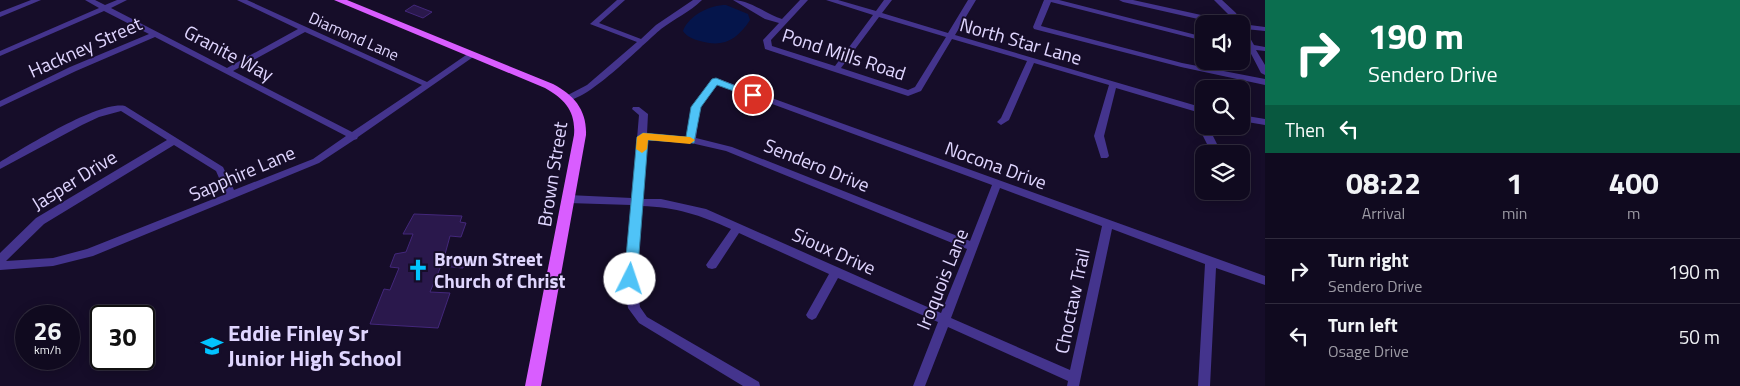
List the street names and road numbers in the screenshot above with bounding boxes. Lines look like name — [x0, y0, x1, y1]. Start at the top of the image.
street label: Diamond Lane — [305, 5, 403, 67]
street label: Hackney Street — [23, 8, 147, 85]
street label: North Star Lane — [957, 9, 1086, 72]
street label: Granite Way — [179, 17, 279, 88]
street label: Pond Mills Road — [778, 20, 910, 87]
street label: Brown Street — [529, 119, 574, 228]
street label: Sendero Drive — [760, 130, 874, 199]
street label: Nocona Drive — [941, 133, 1051, 196]
street label: Sapphire Lane — [184, 137, 299, 208]
street label: Jasper Drive — [25, 142, 122, 217]
street label: Sioux Drive — [788, 219, 881, 282]
street label: Iroquois Lane — [908, 224, 975, 334]
street label: Choctaw Trail — [1046, 246, 1097, 356]

